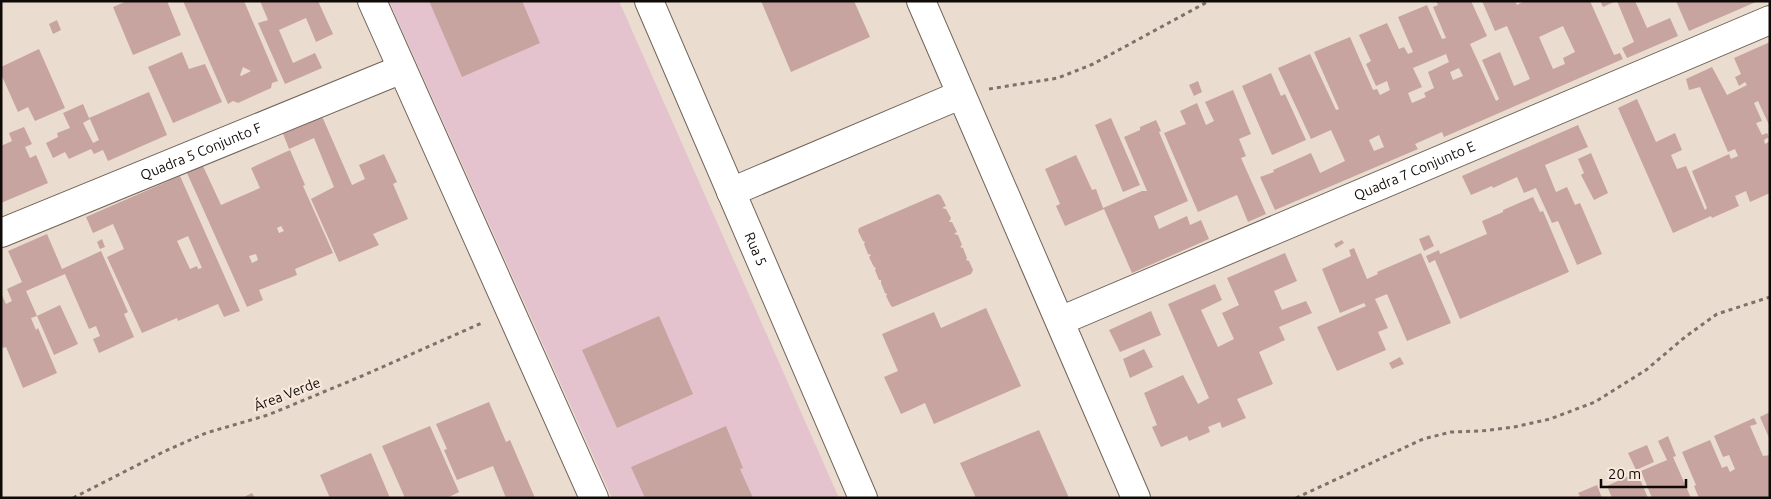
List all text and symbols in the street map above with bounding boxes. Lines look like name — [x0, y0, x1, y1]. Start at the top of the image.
street label: Quadra 5 Conjunto F — [138, 119, 264, 183]
street label: Quadra 7 Conjunto E — [1351, 138, 1478, 203]
street label: Rua 5 — [741, 230, 770, 268]
street label: Área Verde — [251, 373, 322, 414]
scale bar — [1601, 456, 1686, 488]
text: 20 m — [1608, 465, 1641, 482]

